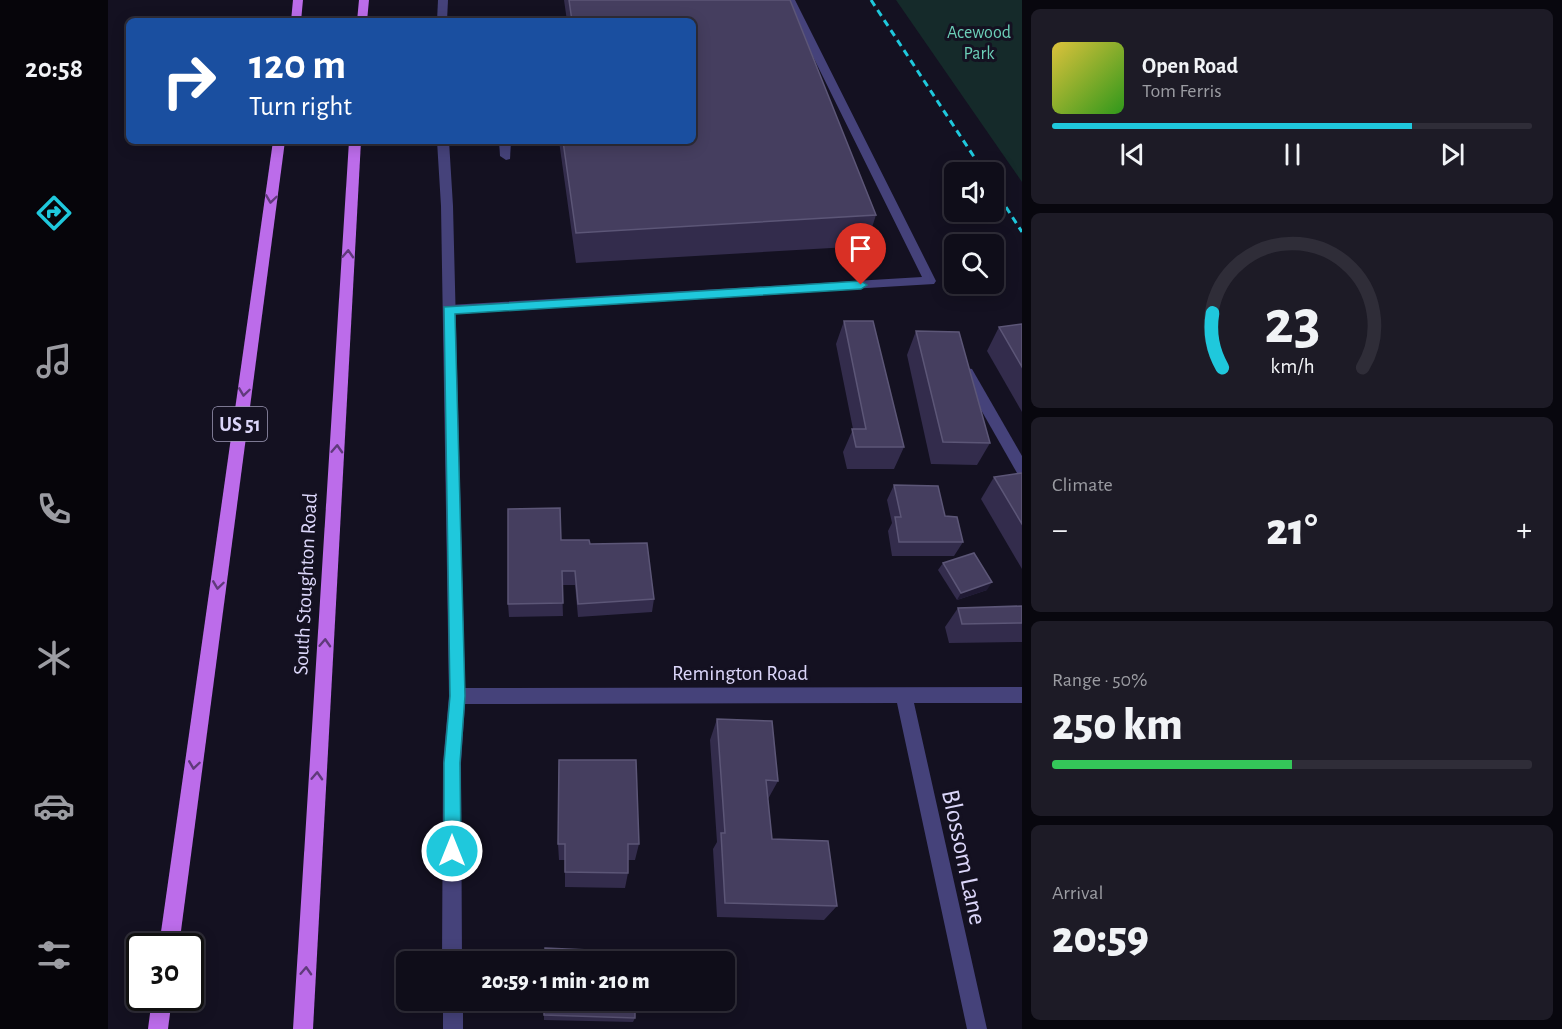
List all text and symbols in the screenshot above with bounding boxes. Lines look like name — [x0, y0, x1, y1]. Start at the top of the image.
park label: Acewood Park — [947, 24, 1011, 63]
icon: right — [150, 42, 228, 120]
text: 120 m — [249, 44, 346, 86]
text: 20:58 — [25, 55, 83, 82]
text: Open Road — [1142, 55, 1238, 77]
text: Tom Ferris — [1142, 81, 1222, 101]
text: Turn right — [249, 93, 352, 120]
icon: previous — [1116, 138, 1149, 171]
icon: pause — [1276, 138, 1309, 171]
icon: next — [1436, 138, 1469, 171]
map controls — [944, 162, 1004, 294]
button: sound — [944, 162, 1004, 222]
icon: directions — [33, 192, 75, 234]
one-way arrow — [265, 194, 277, 204]
pin — [835, 223, 886, 285]
icon: arrive — [844, 232, 877, 265]
button: search — [944, 234, 1004, 294]
one-way arrow — [341, 250, 354, 259]
text: 23 — [1264, 292, 1320, 354]
icon: music — [33, 340, 75, 382]
text: km/h — [1270, 356, 1314, 377]
one-way arrow — [239, 388, 251, 397]
road number: US 51 — [213, 407, 267, 441]
one-way arrow — [330, 444, 343, 453]
text: Climate — [1052, 475, 1113, 495]
icon: phone — [33, 488, 75, 530]
street label: South Stoughton Road — [290, 492, 321, 676]
text: 21° — [1266, 508, 1318, 553]
text: − — [1052, 514, 1068, 547]
text: + — [1516, 514, 1532, 547]
one-way arrow — [212, 581, 225, 590]
icon: climate — [33, 637, 75, 679]
one-way arrow — [319, 639, 332, 648]
street label: Remington Road — [672, 663, 808, 684]
text: Range · 50% — [1052, 670, 1148, 690]
text: 250 km — [1052, 703, 1183, 748]
one-way arrow — [188, 761, 200, 770]
one-way arrow — [311, 771, 324, 780]
icon: car — [33, 785, 75, 827]
street label: Blossom Lane — [937, 787, 991, 927]
position arrow — [420, 819, 484, 883]
text: Arrival — [1052, 883, 1103, 903]
text: 20:59 — [1052, 916, 1149, 961]
speed limit sign: 30 — [126, 933, 204, 1011]
icon: filters — [33, 934, 75, 976]
one-way arrow — [299, 966, 312, 975]
text: 20:59 · 1 min · 210 m — [481, 970, 650, 992]

